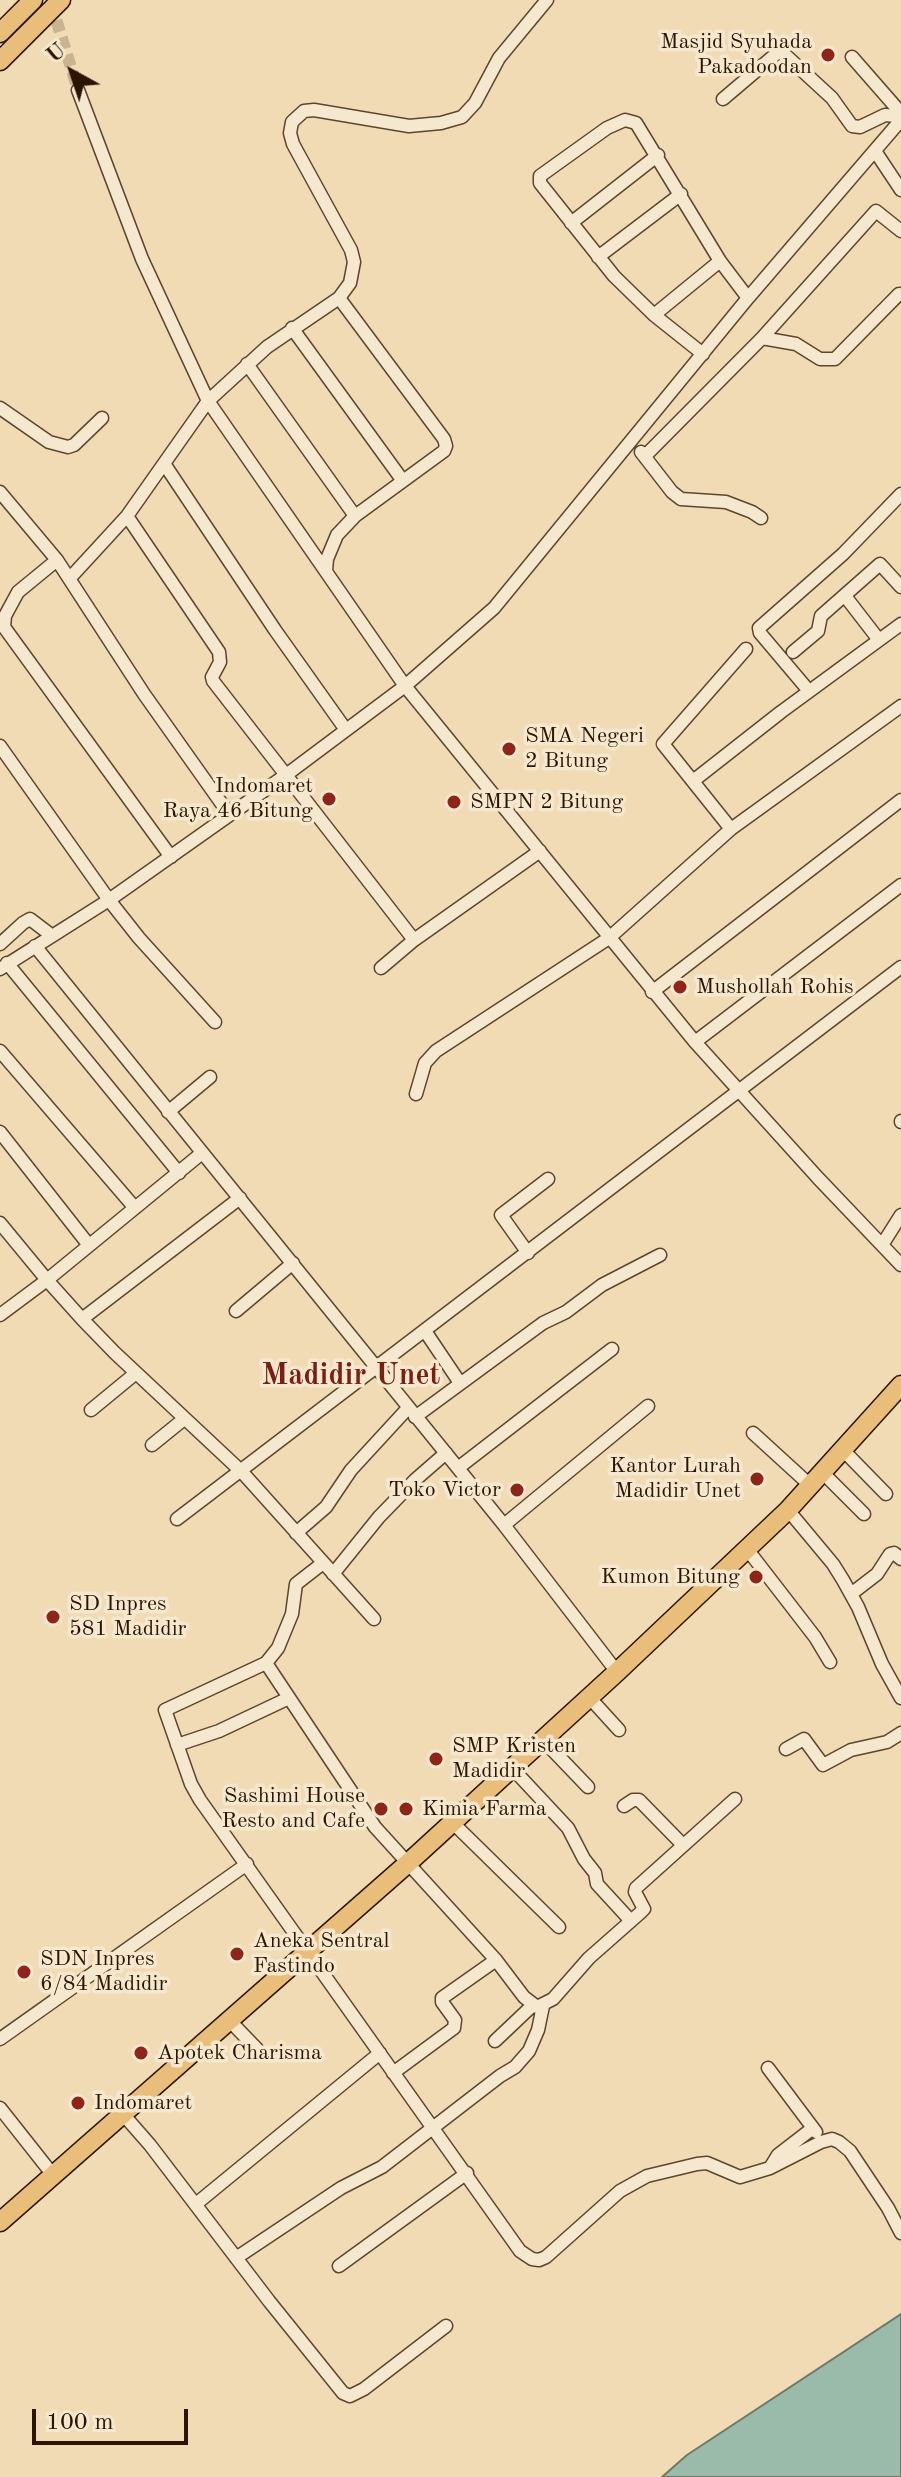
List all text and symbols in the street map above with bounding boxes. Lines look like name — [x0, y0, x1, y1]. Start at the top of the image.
place label: Masjid Syuhada Pakadoodan — [660, 29, 812, 80]
north arrow — [32, 32, 112, 112]
text: U — [43, 40, 70, 68]
marker: Masjid Syuhada Pakadoodan — [819, 46, 837, 64]
place label: SMA Negeri 2 Bitung — [525, 723, 644, 774]
marker: SMA Negeri 2 Bitung — [500, 740, 518, 758]
place label: Indomaret Raya 46 Bitung — [163, 773, 313, 824]
place label: SMPN 2 Bitung — [470, 789, 623, 815]
marker: Indomaret Raya 46 Bitung — [320, 790, 338, 808]
marker: SMPN 2 Bitung — [445, 793, 463, 811]
place label: Mushollah Rohis — [696, 974, 854, 1000]
marker: Mushollah Rohis — [671, 978, 689, 996]
district label: Madidir Unet — [262, 1358, 440, 1394]
place label: Kantor Lurah Madidir Unet — [609, 1453, 741, 1504]
marker: Kantor Lurah Madidir Unet — [748, 1470, 766, 1488]
place label: Toko Victor — [388, 1477, 501, 1503]
marker: Toko Victor — [508, 1481, 526, 1499]
place label: Kumon Bitung — [601, 1564, 740, 1590]
marker: Kumon Bitung — [747, 1568, 765, 1586]
place label: SD Inpres 581 Madidir — [69, 1591, 187, 1642]
marker: SD Inpres 581 Madidir — [44, 1608, 62, 1626]
place label: SMP Kristen Madidir — [452, 1733, 576, 1784]
marker: SMP Kristen Madidir — [427, 1750, 445, 1768]
place label: Sashimi House Resto and Cafe — [221, 1783, 365, 1834]
place label: Kimia Farma — [422, 1796, 547, 1822]
marker: Sashimi House Resto and Cafe — [372, 1800, 390, 1818]
marker: Kimia Farma — [397, 1800, 415, 1818]
place label: Aneka Sentral Fastindo — [253, 1928, 389, 1980]
marker: Aneka Sentral Fastindo — [228, 1945, 246, 1963]
place label: SDN Inpres 6/84 Madidir — [40, 1946, 168, 1998]
marker: SDN Inpres 6/84 Madidir — [15, 1963, 33, 1981]
place label: Apotek Charisma — [157, 2040, 322, 2066]
marker: Apotek Charisma — [132, 2044, 150, 2062]
place label: Indomaret — [94, 2090, 192, 2116]
marker: Indomaret — [69, 2094, 87, 2112]
scale bar — [36, 2393, 192, 2443]
text: 100 m — [46, 2411, 114, 2435]

